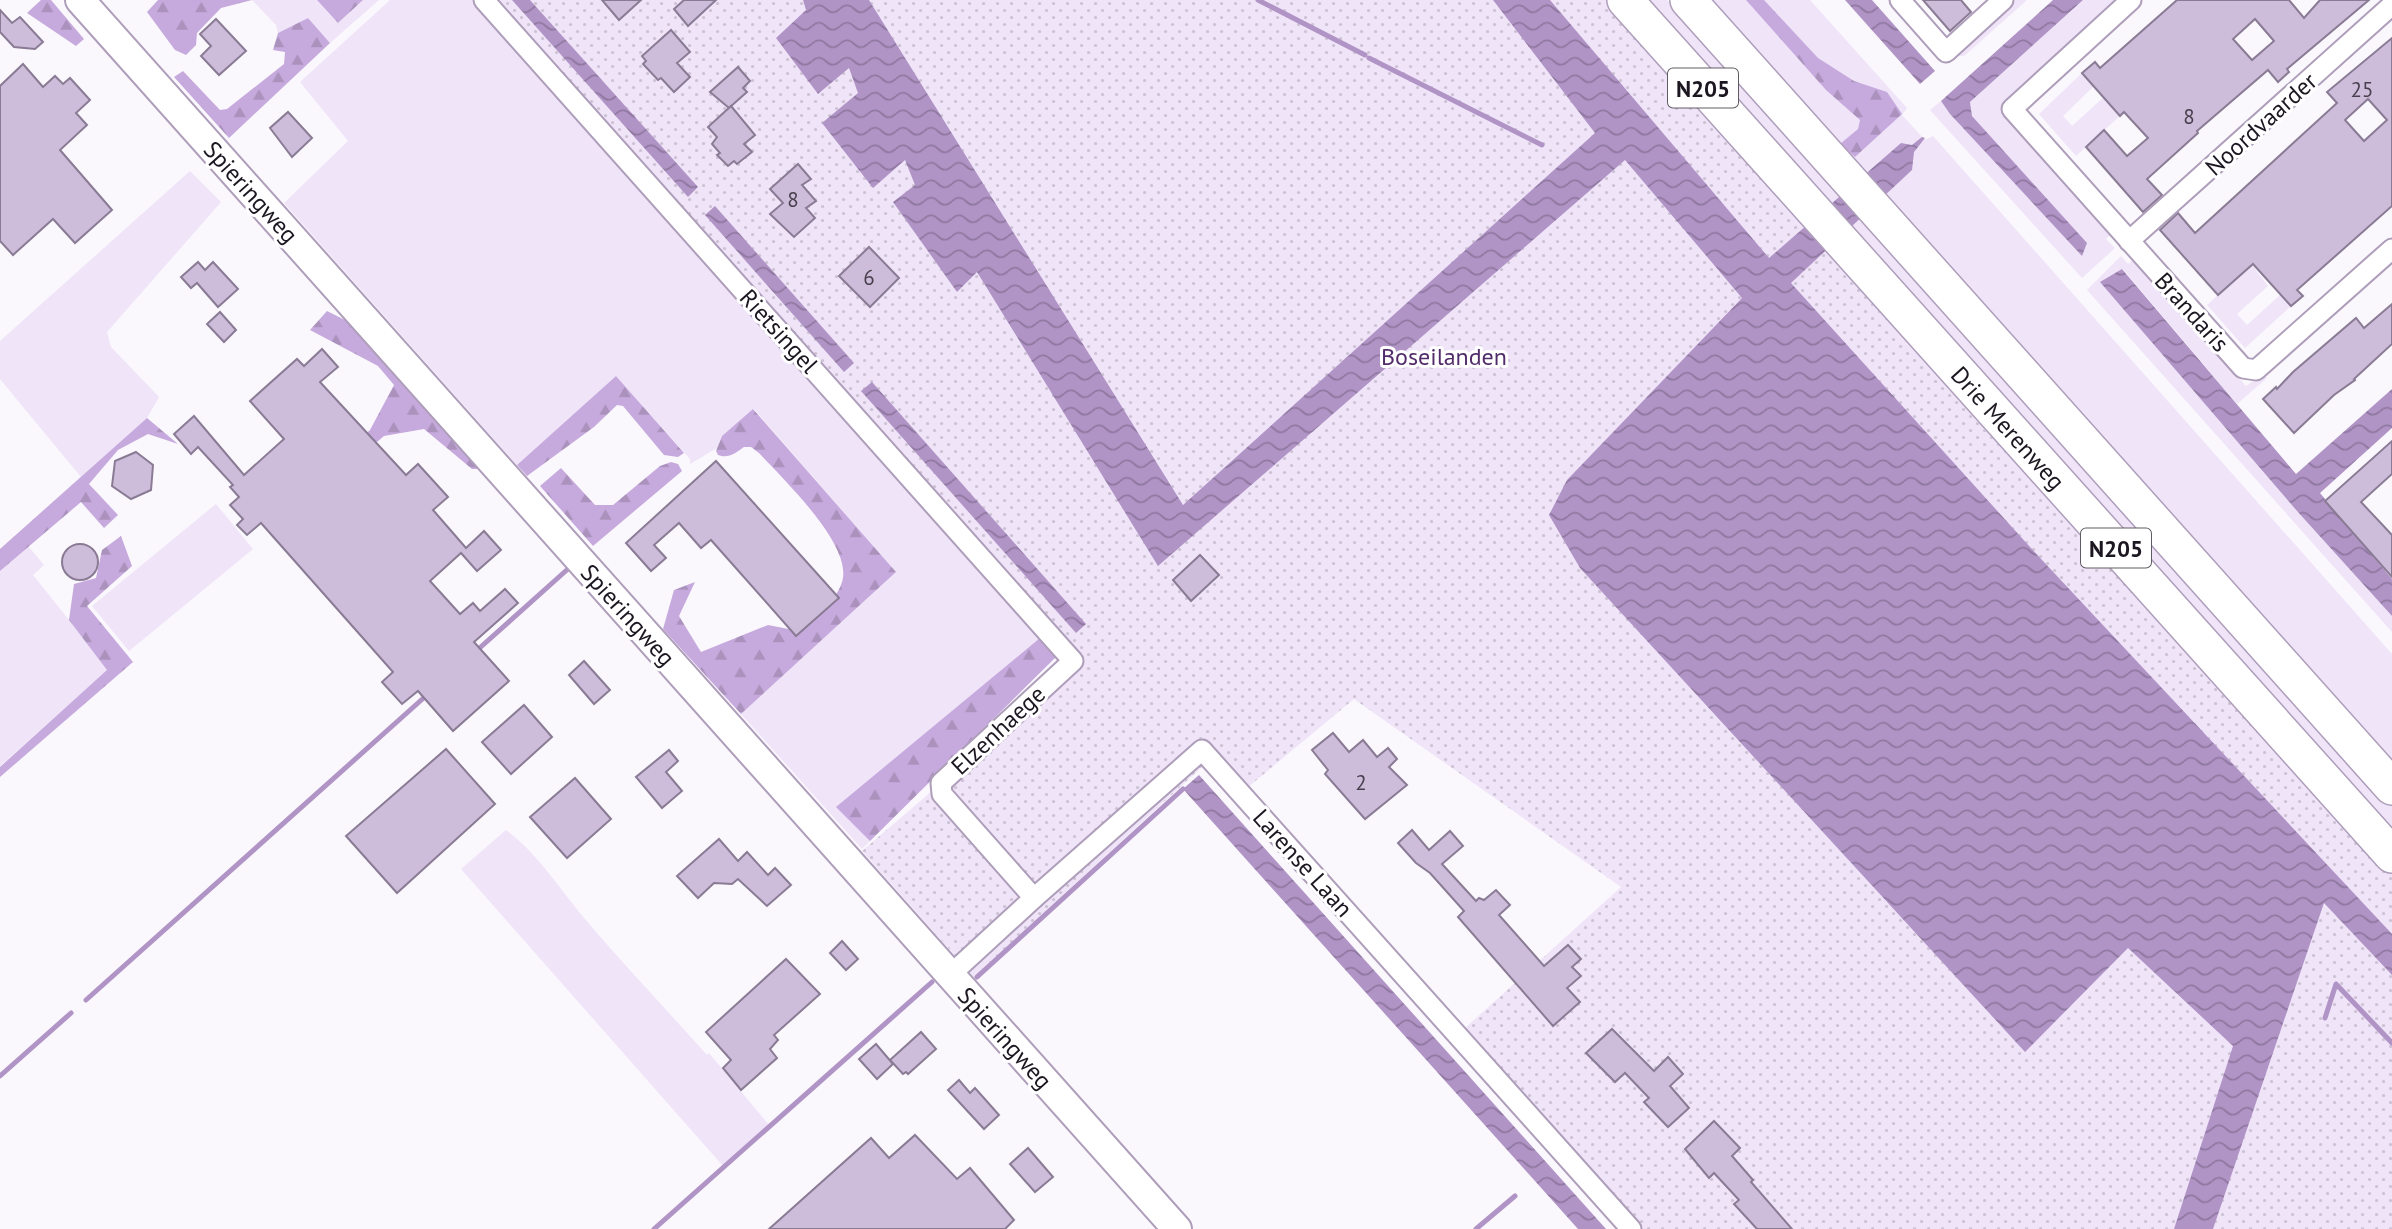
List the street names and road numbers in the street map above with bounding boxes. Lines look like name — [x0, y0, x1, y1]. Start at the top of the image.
street label: Noordvaarder — [2199, 66, 2323, 182]
road number: N205 — [1668, 68, 1738, 108]
street label: Spieringweg — [197, 134, 305, 250]
street label: Brandaris — [2148, 266, 2236, 358]
street label: Rietsingel — [733, 282, 825, 380]
street label: Drie Merenweg — [1944, 360, 2072, 496]
road number: N205 — [2081, 528, 2151, 568]
street label: Spieringweg — [574, 557, 682, 673]
street label: Elzenhaege — [944, 679, 1052, 781]
street label: Larense Laan — [1246, 803, 1360, 923]
street label: Spieringweg — [951, 980, 1059, 1096]

